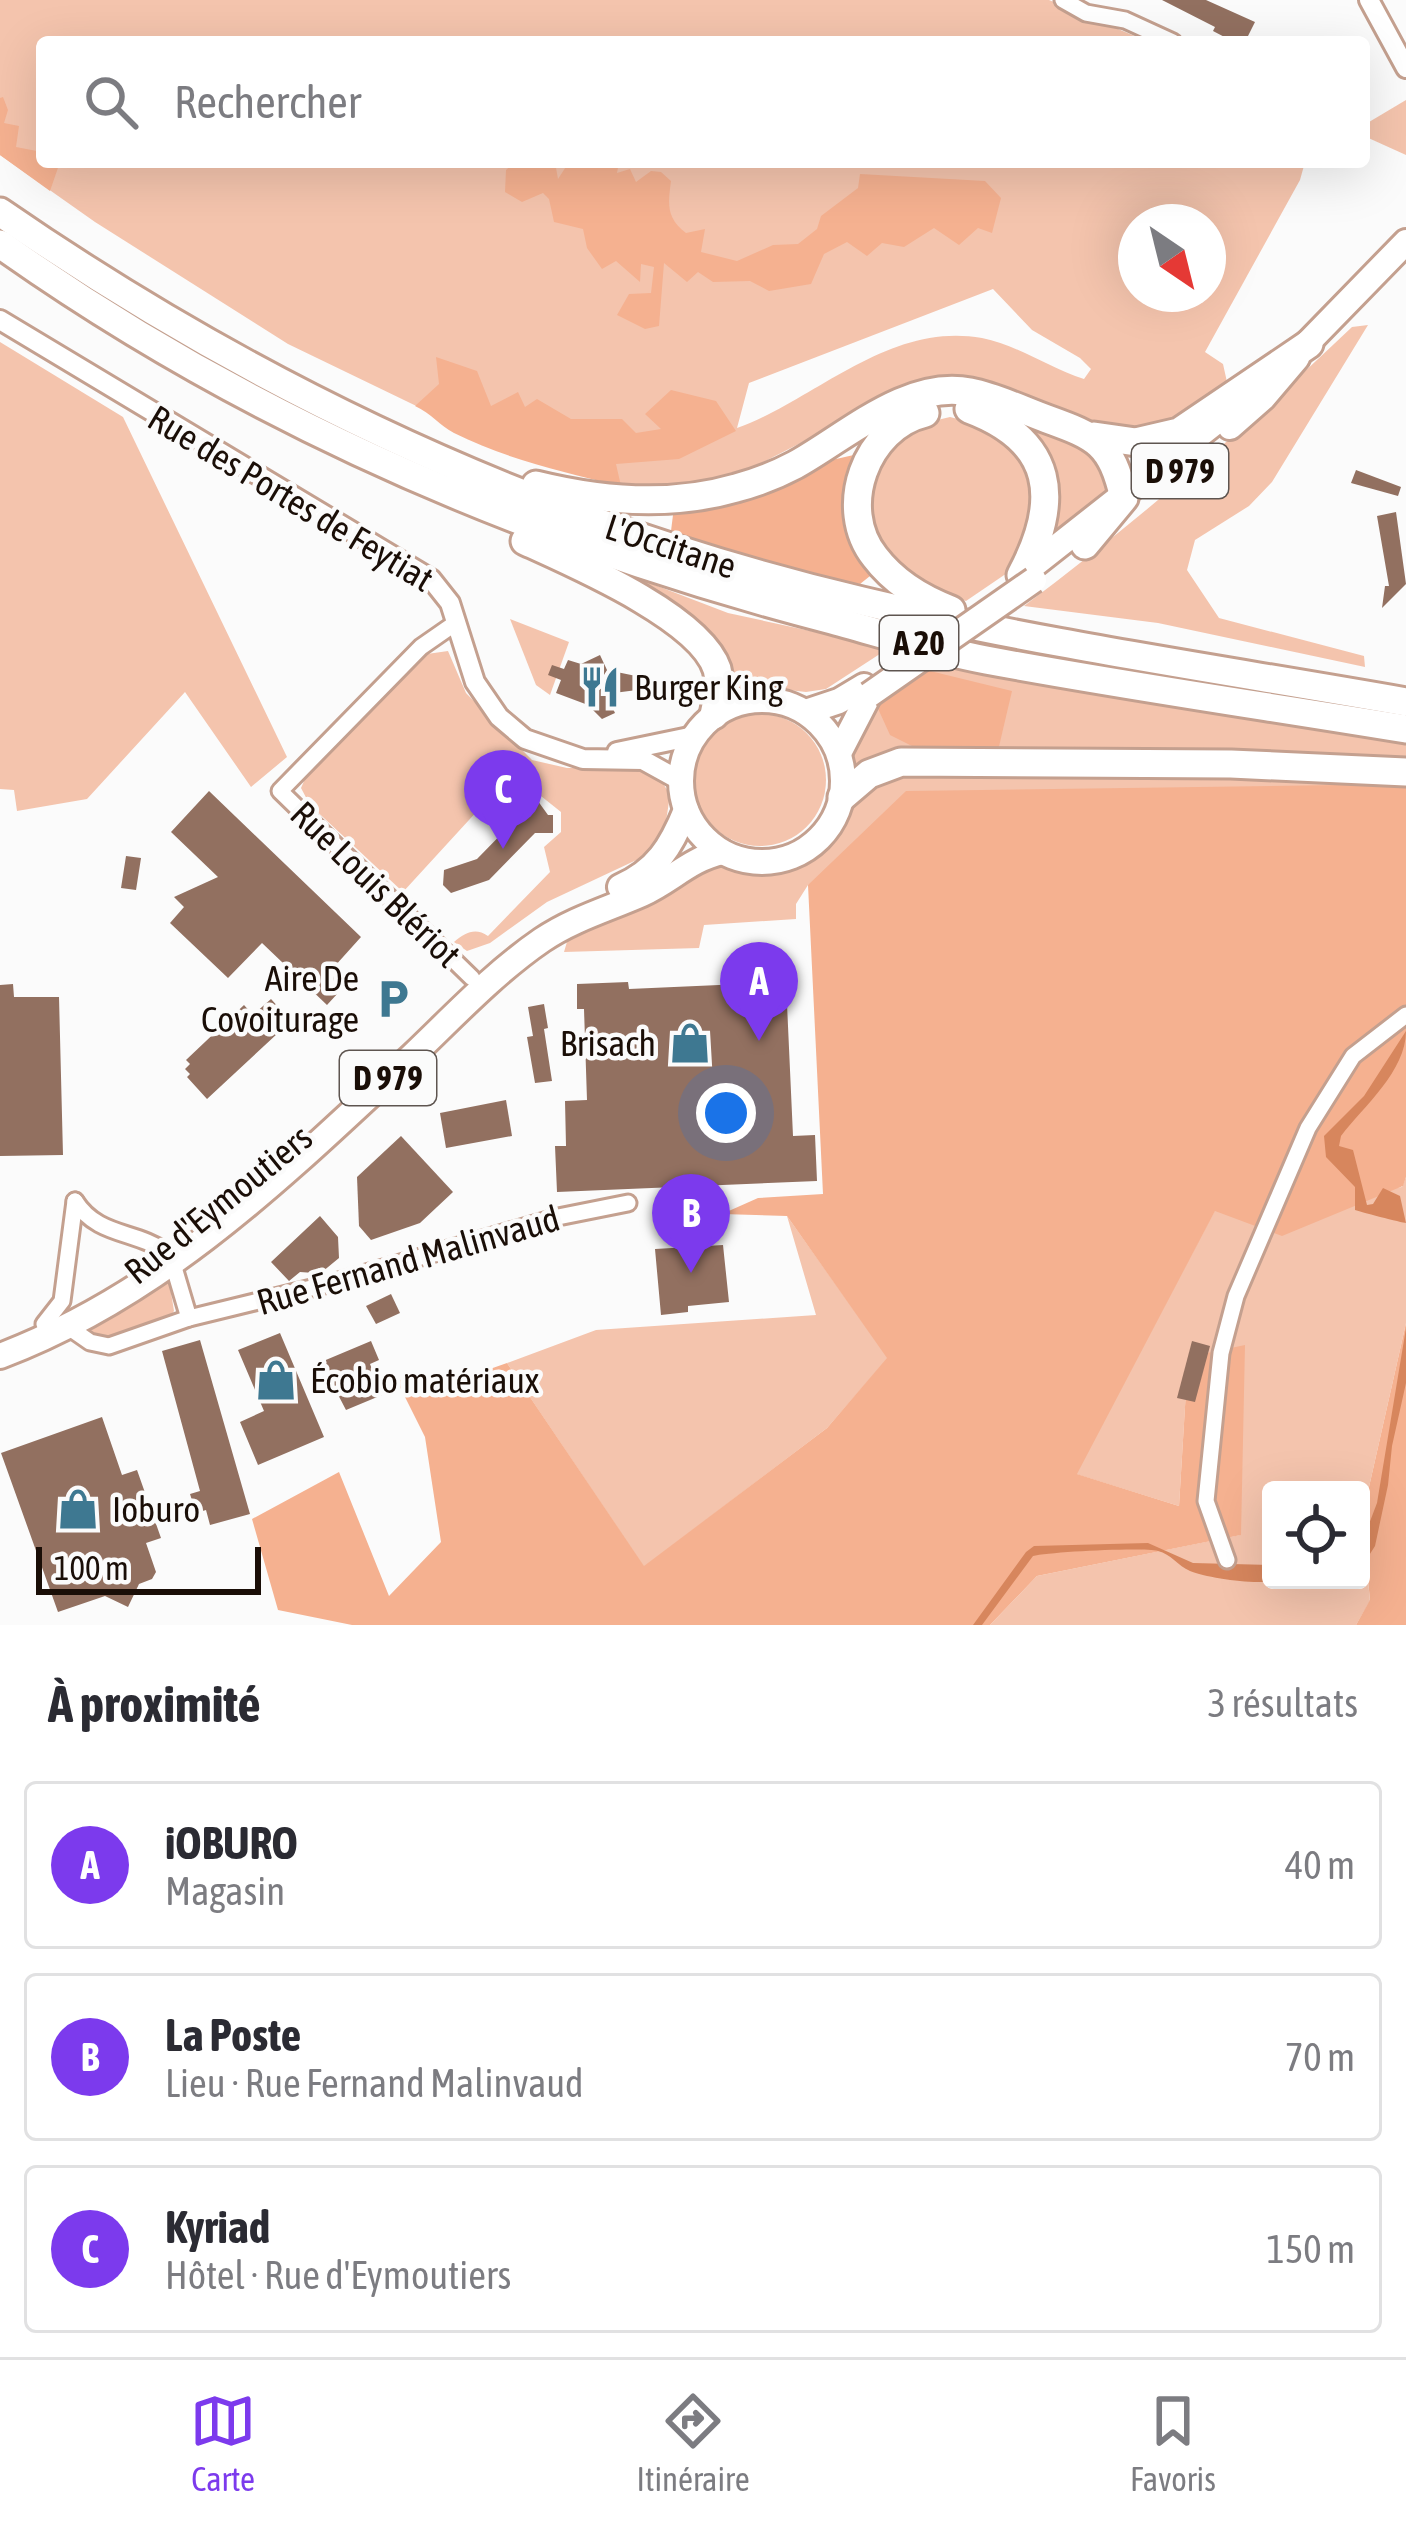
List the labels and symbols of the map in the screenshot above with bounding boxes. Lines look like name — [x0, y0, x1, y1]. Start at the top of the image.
north arrow — [1118, 204, 1226, 312]
street label: Rue des Portes de Feytiat — [141, 396, 441, 600]
road number: D 979 — [1132, 444, 1228, 498]
street label: L'Occitane — [600, 505, 742, 587]
road number: A 20 — [880, 616, 958, 670]
restaurant icon: Burger King — [577, 664, 623, 710]
place label: Burger King — [634, 666, 784, 708]
pin: C — [464, 750, 542, 849]
street label: Rue Louis Blériot — [282, 793, 470, 975]
pin: A — [720, 942, 798, 1041]
place label: Aire De Covoiturage — [201, 957, 359, 1040]
parking icon: Aire De Covoiturage — [370, 976, 416, 1022]
shop icon: Brisach — [667, 1020, 713, 1066]
place label: Brisach — [560, 1022, 656, 1064]
road number: D 979 — [340, 1051, 436, 1105]
your location — [696, 1083, 756, 1143]
street label: Rue d'Eymoutiers — [116, 1116, 320, 1292]
pin: B — [652, 1174, 730, 1273]
street label: Rue Fernand Malinvaud — [252, 1197, 564, 1323]
shop icon: Écobio matériaux — [253, 1357, 299, 1403]
place label: Écobio matériaux — [310, 1359, 539, 1401]
shop icon: Ioburo — [55, 1486, 101, 1532]
place label: Ioburo — [112, 1488, 200, 1530]
scale bar — [36, 1541, 261, 1594]

